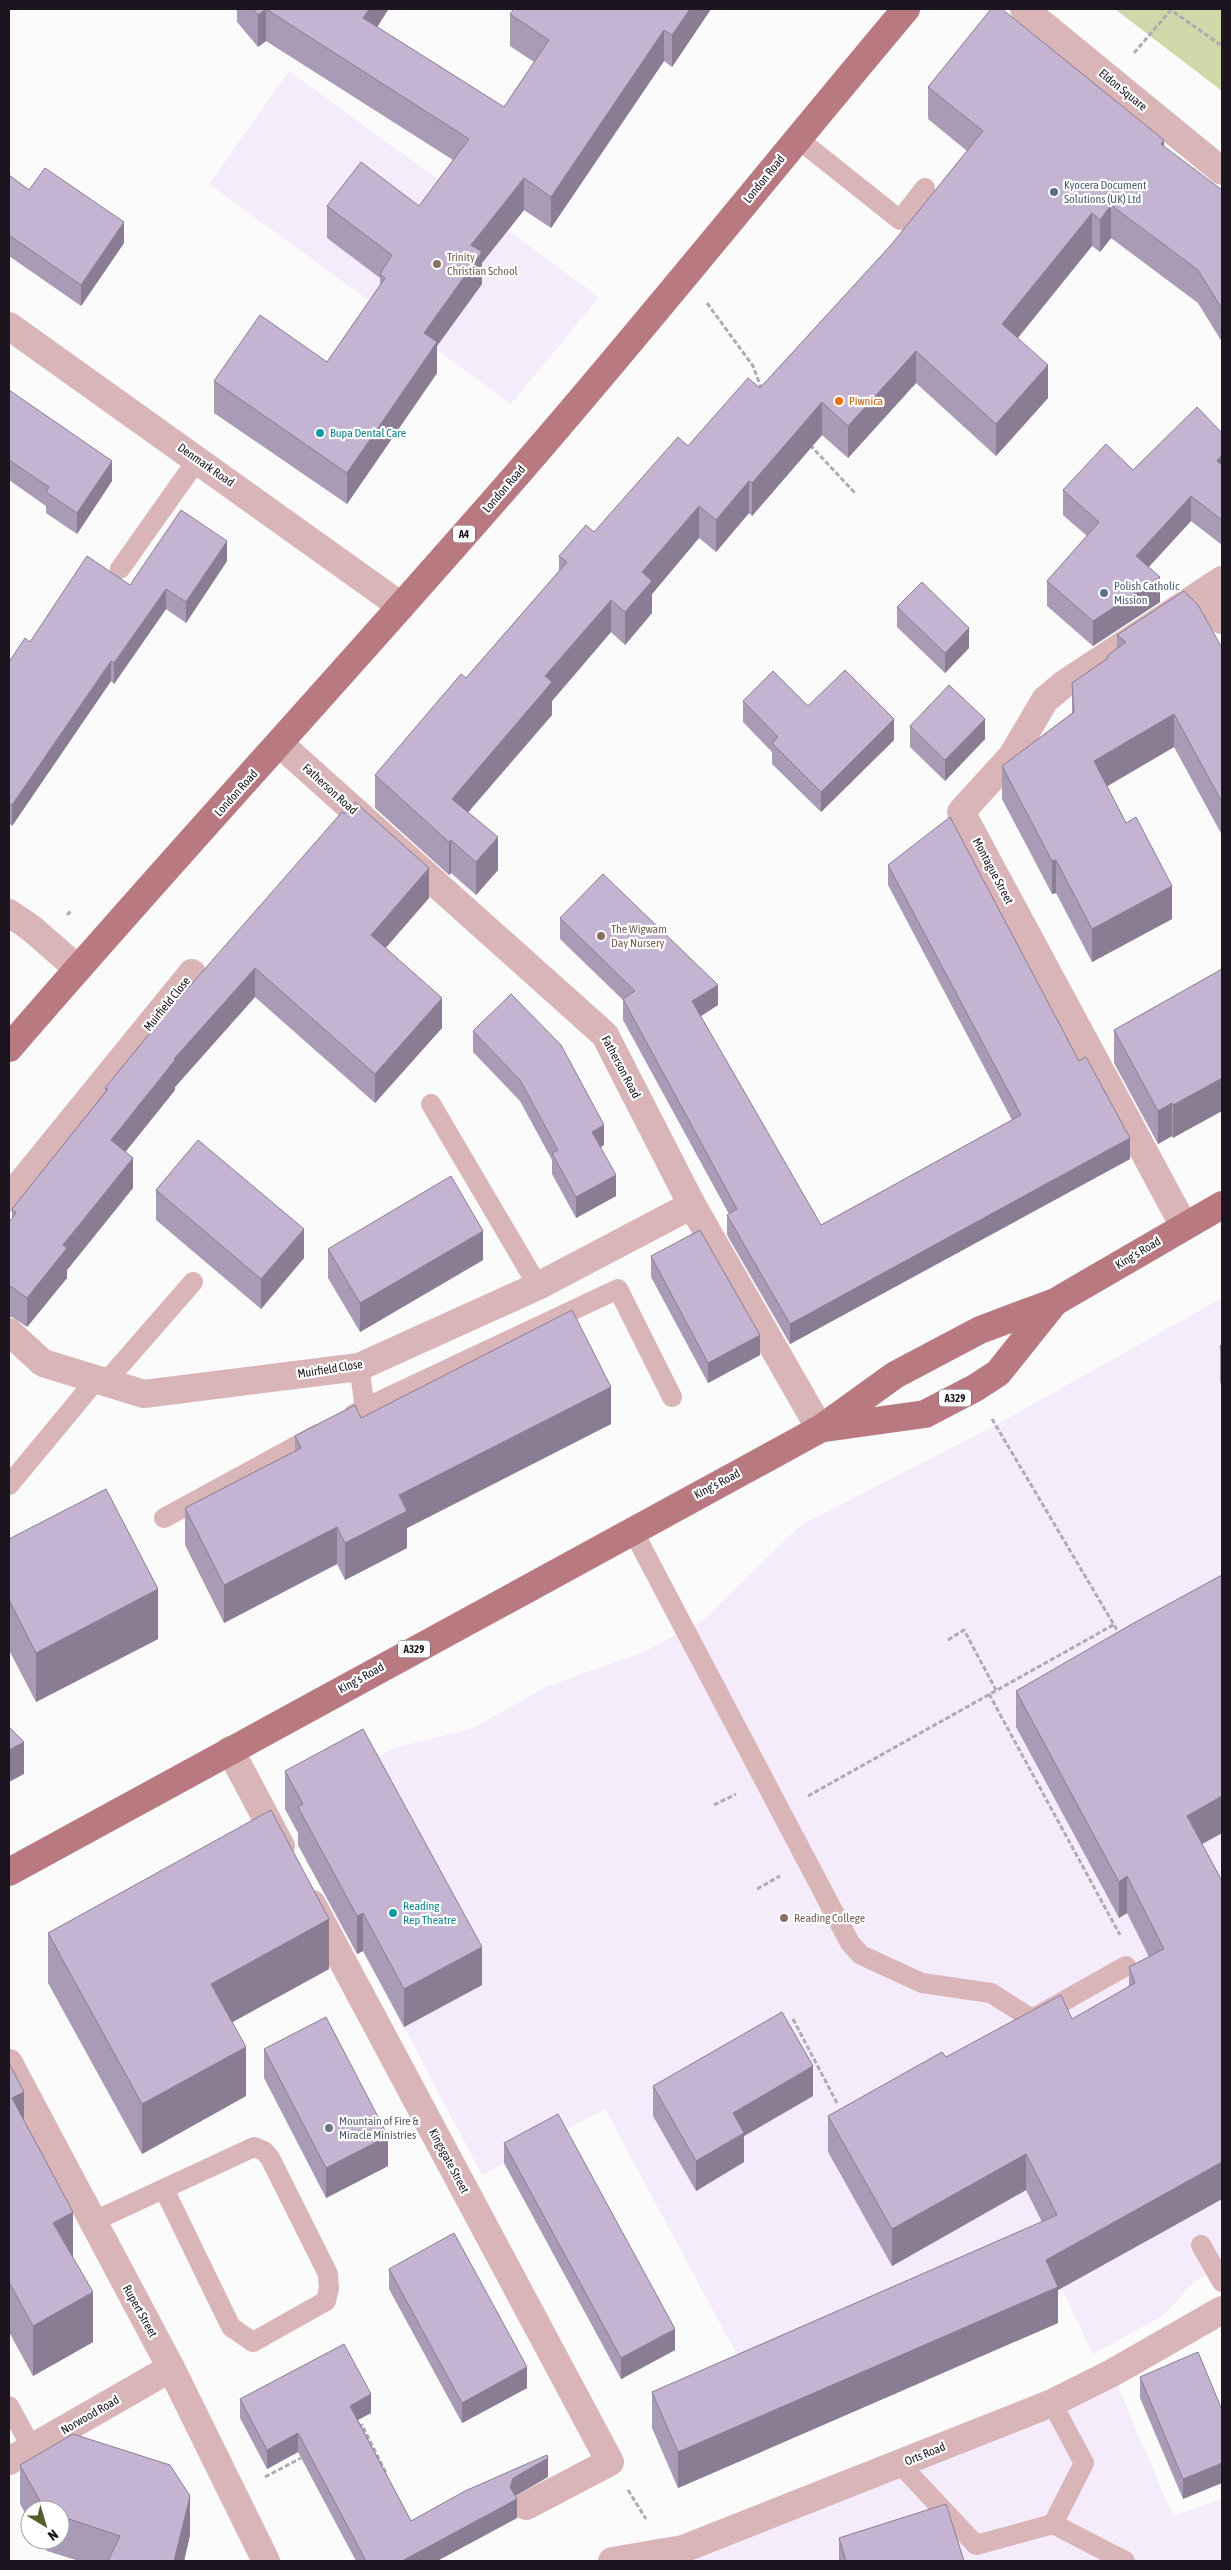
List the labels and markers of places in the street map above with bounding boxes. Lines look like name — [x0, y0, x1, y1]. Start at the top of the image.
place label: Kyocera Document Solutions (UK) Ltd — [1064, 178, 1147, 206]
marker: Kyocera Document Solutions (UK) Ltd — [1048, 186, 1060, 198]
place label: Trinity Christian School — [447, 250, 519, 278]
marker: Trinity Christian School — [431, 258, 443, 270]
place label: Piwnica — [849, 394, 883, 408]
marker: Piwnica — [833, 395, 845, 407]
place label: Bupa Dental Care — [330, 426, 406, 440]
marker: Bupa Dental Care — [314, 427, 326, 439]
place label: Polish Catholic Mission — [1114, 579, 1180, 607]
marker: Polish Catholic Mission — [1098, 587, 1110, 599]
place label: The Wigwam Day Nursery — [611, 922, 667, 950]
marker: The Wigwam Day Nursery — [595, 930, 607, 942]
place label: Reading Rep Theatre — [403, 1899, 456, 1927]
marker: Reading Rep Theatre — [387, 1907, 399, 1919]
place label: Reading College — [794, 1911, 865, 1925]
marker: Reading College — [778, 1912, 790, 1924]
place label: Mountain of Fire & Miracle Ministries — [339, 2114, 419, 2142]
marker: Mountain of Fire & Miracle Ministries — [323, 2122, 335, 2134]

